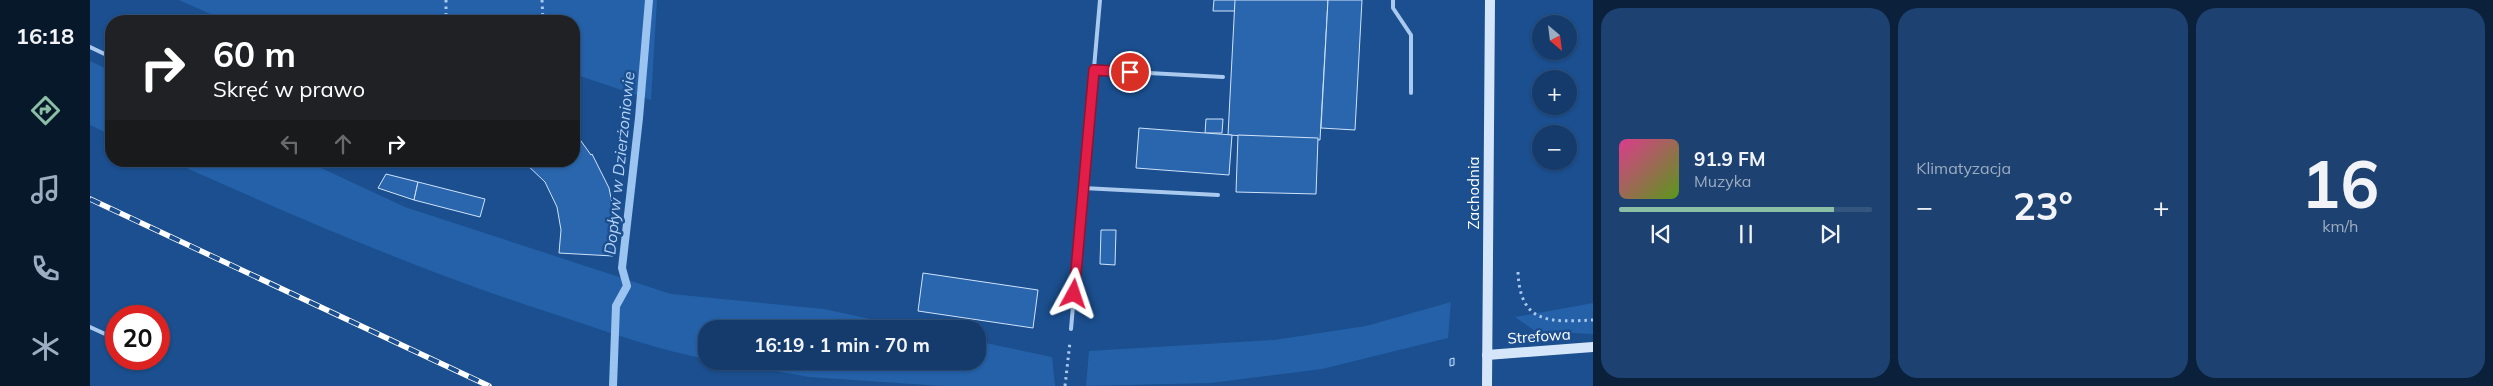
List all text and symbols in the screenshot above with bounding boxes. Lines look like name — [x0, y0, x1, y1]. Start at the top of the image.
north arrow — [1532, 15, 1578, 60]
map controls — [1532, 15, 1577, 170]
text: 16:18 — [16, 22, 74, 50]
text: 60 m — [213, 32, 296, 76]
icon: right — [130, 35, 195, 100]
pin — [1109, 51, 1151, 93]
icon: arrive — [1116, 58, 1144, 86]
water label: Dopływ w Dzierżoniowie — [599, 70, 639, 255]
button: + — [1532, 70, 1577, 115]
text: Skręć w prawo — [213, 75, 365, 103]
icon: directions — [28, 93, 63, 128]
button: − — [1532, 125, 1577, 170]
icon: left — [276, 130, 304, 158]
icon: ahead — [329, 130, 357, 158]
icon: right — [382, 130, 410, 158]
text: 16 — [2301, 143, 2379, 224]
text: 91.9 FM — [1694, 147, 1766, 171]
street label: Zachodnia — [1464, 157, 1483, 229]
text: Klimatyzacja — [1916, 158, 2011, 178]
text: Muzyka — [1694, 171, 1751, 191]
icon: music — [28, 172, 63, 207]
text: 23° — [2013, 182, 2073, 230]
text: − — [1916, 189, 1933, 224]
text: + — [2153, 189, 2170, 224]
text: km/h — [2322, 216, 2358, 236]
icon: previous — [1647, 220, 1675, 248]
icon: pause — [1732, 220, 1760, 248]
icon: next — [1816, 220, 1844, 248]
icon: phone — [28, 251, 63, 286]
position arrow — [1047, 267, 1099, 319]
speed limit sign: 20 — [105, 305, 170, 370]
street label: Strefowa — [1507, 324, 1571, 348]
icon: climate — [28, 329, 63, 364]
text: 16:19 · 1 min · 70 m — [754, 333, 930, 357]

